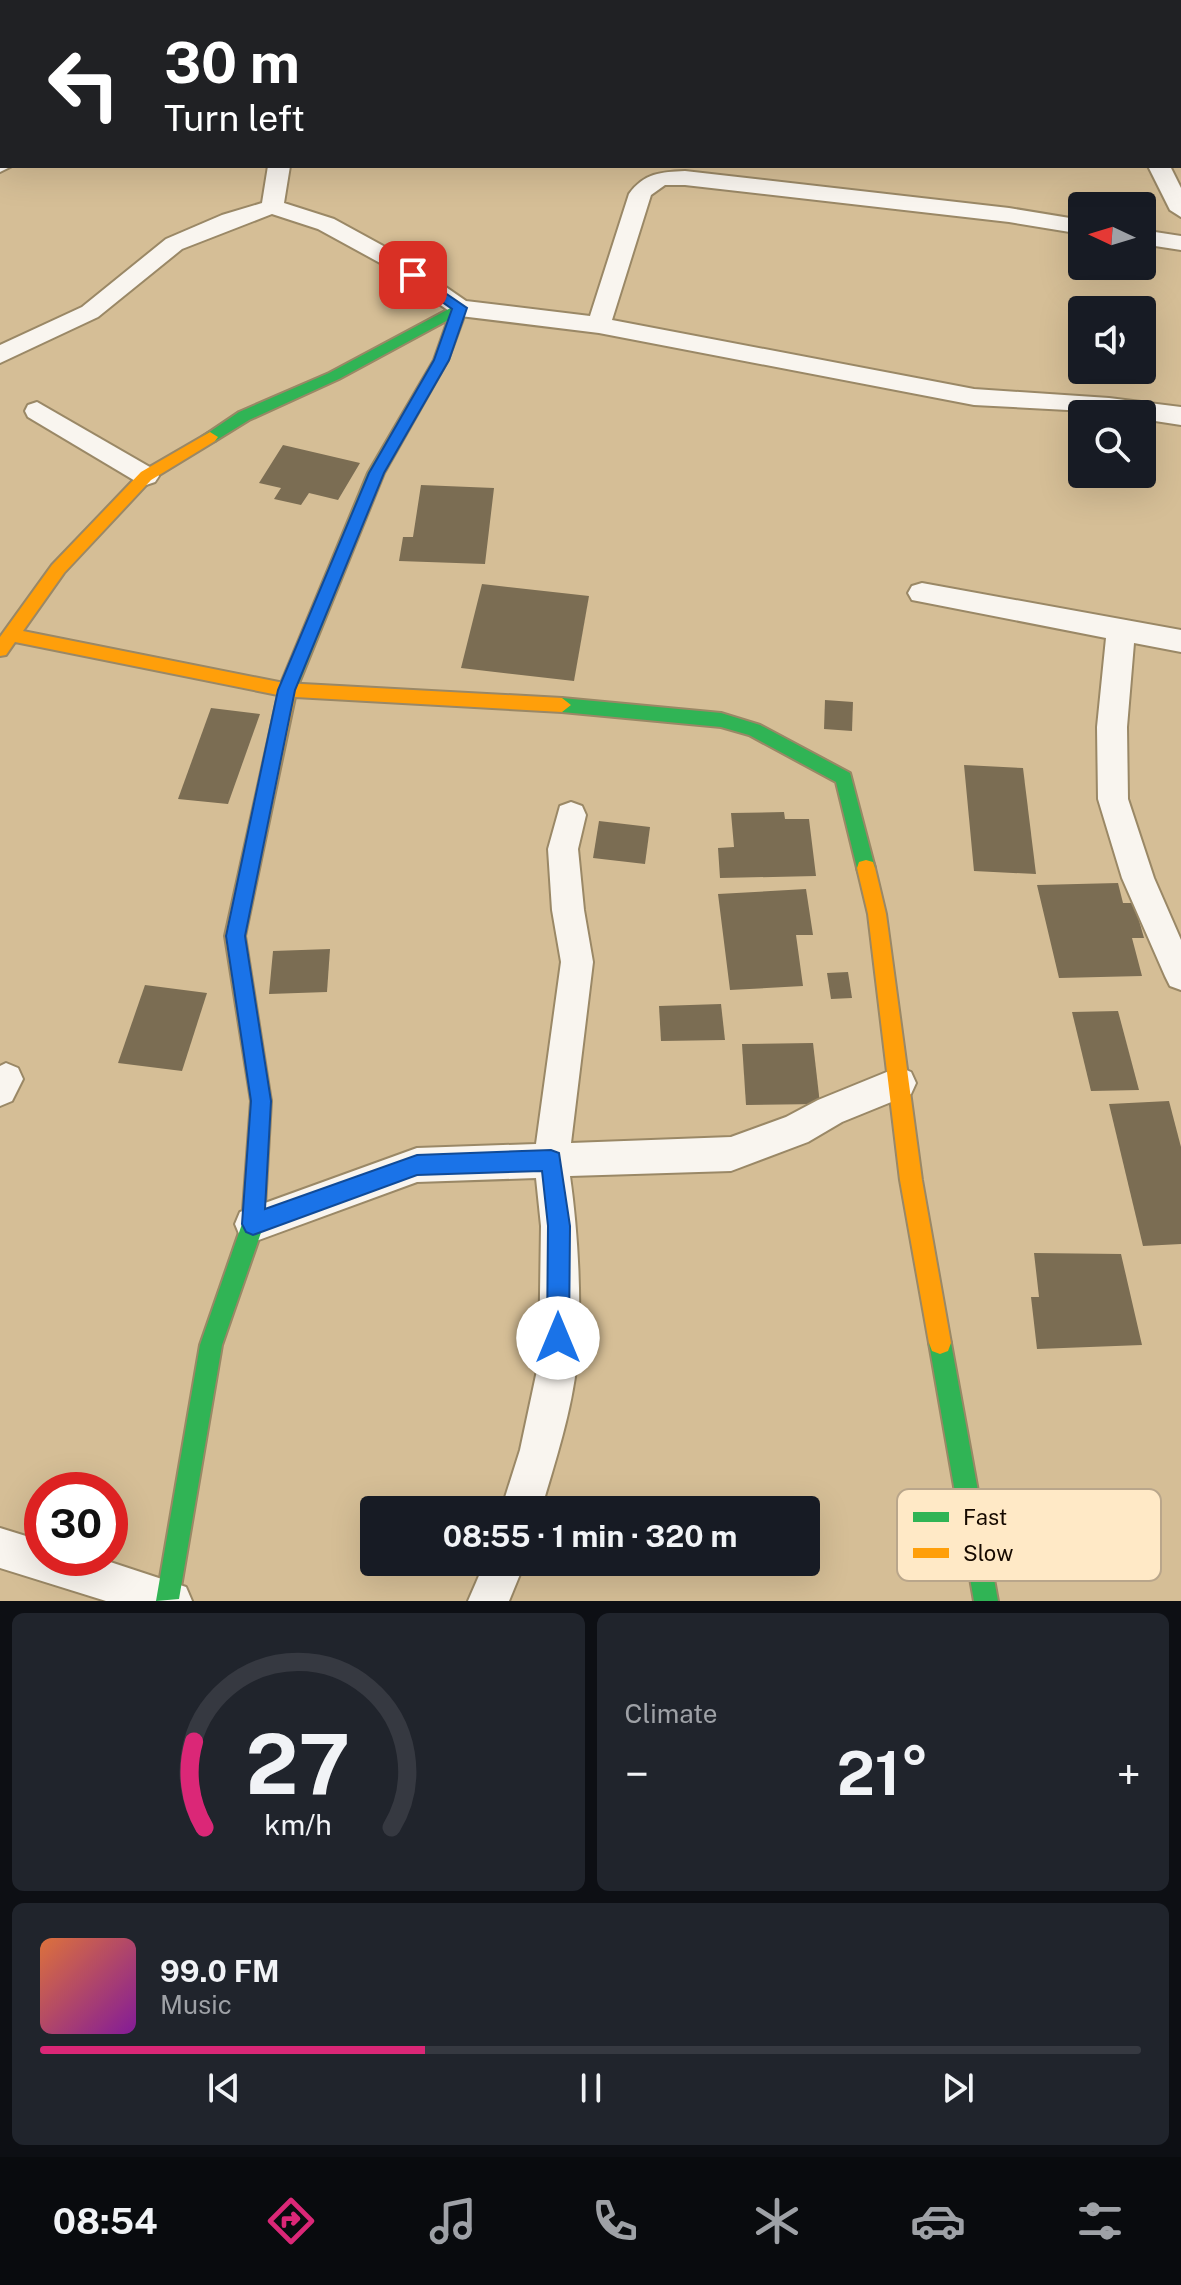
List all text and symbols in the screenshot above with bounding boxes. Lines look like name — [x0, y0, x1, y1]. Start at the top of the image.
text: 30 m — [164, 30, 300, 96]
icon: left — [32, 32, 136, 136]
text: Turn left — [164, 97, 305, 139]
north arrow — [1068, 192, 1156, 280]
map controls — [1068, 192, 1156, 488]
pin — [379, 241, 447, 309]
icon: arrive — [391, 253, 435, 297]
button: sound — [1068, 296, 1156, 384]
button: search — [1068, 400, 1156, 488]
position arrow — [516, 1296, 600, 1380]
speed limit sign: 30 — [24, 1472, 128, 1576]
legend — [897, 1489, 1161, 1581]
text: Fast — [963, 1504, 1007, 1530]
text: 08:55 · 1 min · 320 m — [443, 1518, 737, 1554]
text: Slow — [963, 1540, 1013, 1566]
text: Climate — [625, 1698, 718, 1729]
text: 27 — [246, 1715, 351, 1813]
text: 21° — [837, 1738, 929, 1809]
text: − — [625, 1748, 649, 1800]
text: + — [1117, 1748, 1141, 1800]
text: km/h — [265, 1808, 332, 1841]
text: 99.0 FM — [160, 1953, 280, 1989]
text: Music — [160, 1989, 232, 2020]
icon: previous — [202, 2066, 246, 2110]
icon: pause — [569, 2066, 613, 2110]
icon: next — [936, 2066, 980, 2110]
icon: directions — [263, 2193, 319, 2249]
icon: music — [425, 2193, 481, 2249]
icon: phone — [587, 2193, 643, 2249]
icon: climate — [749, 2193, 805, 2249]
icon: car — [910, 2193, 966, 2249]
icon: filters — [1072, 2193, 1128, 2249]
text: 08:54 — [53, 2200, 158, 2242]

